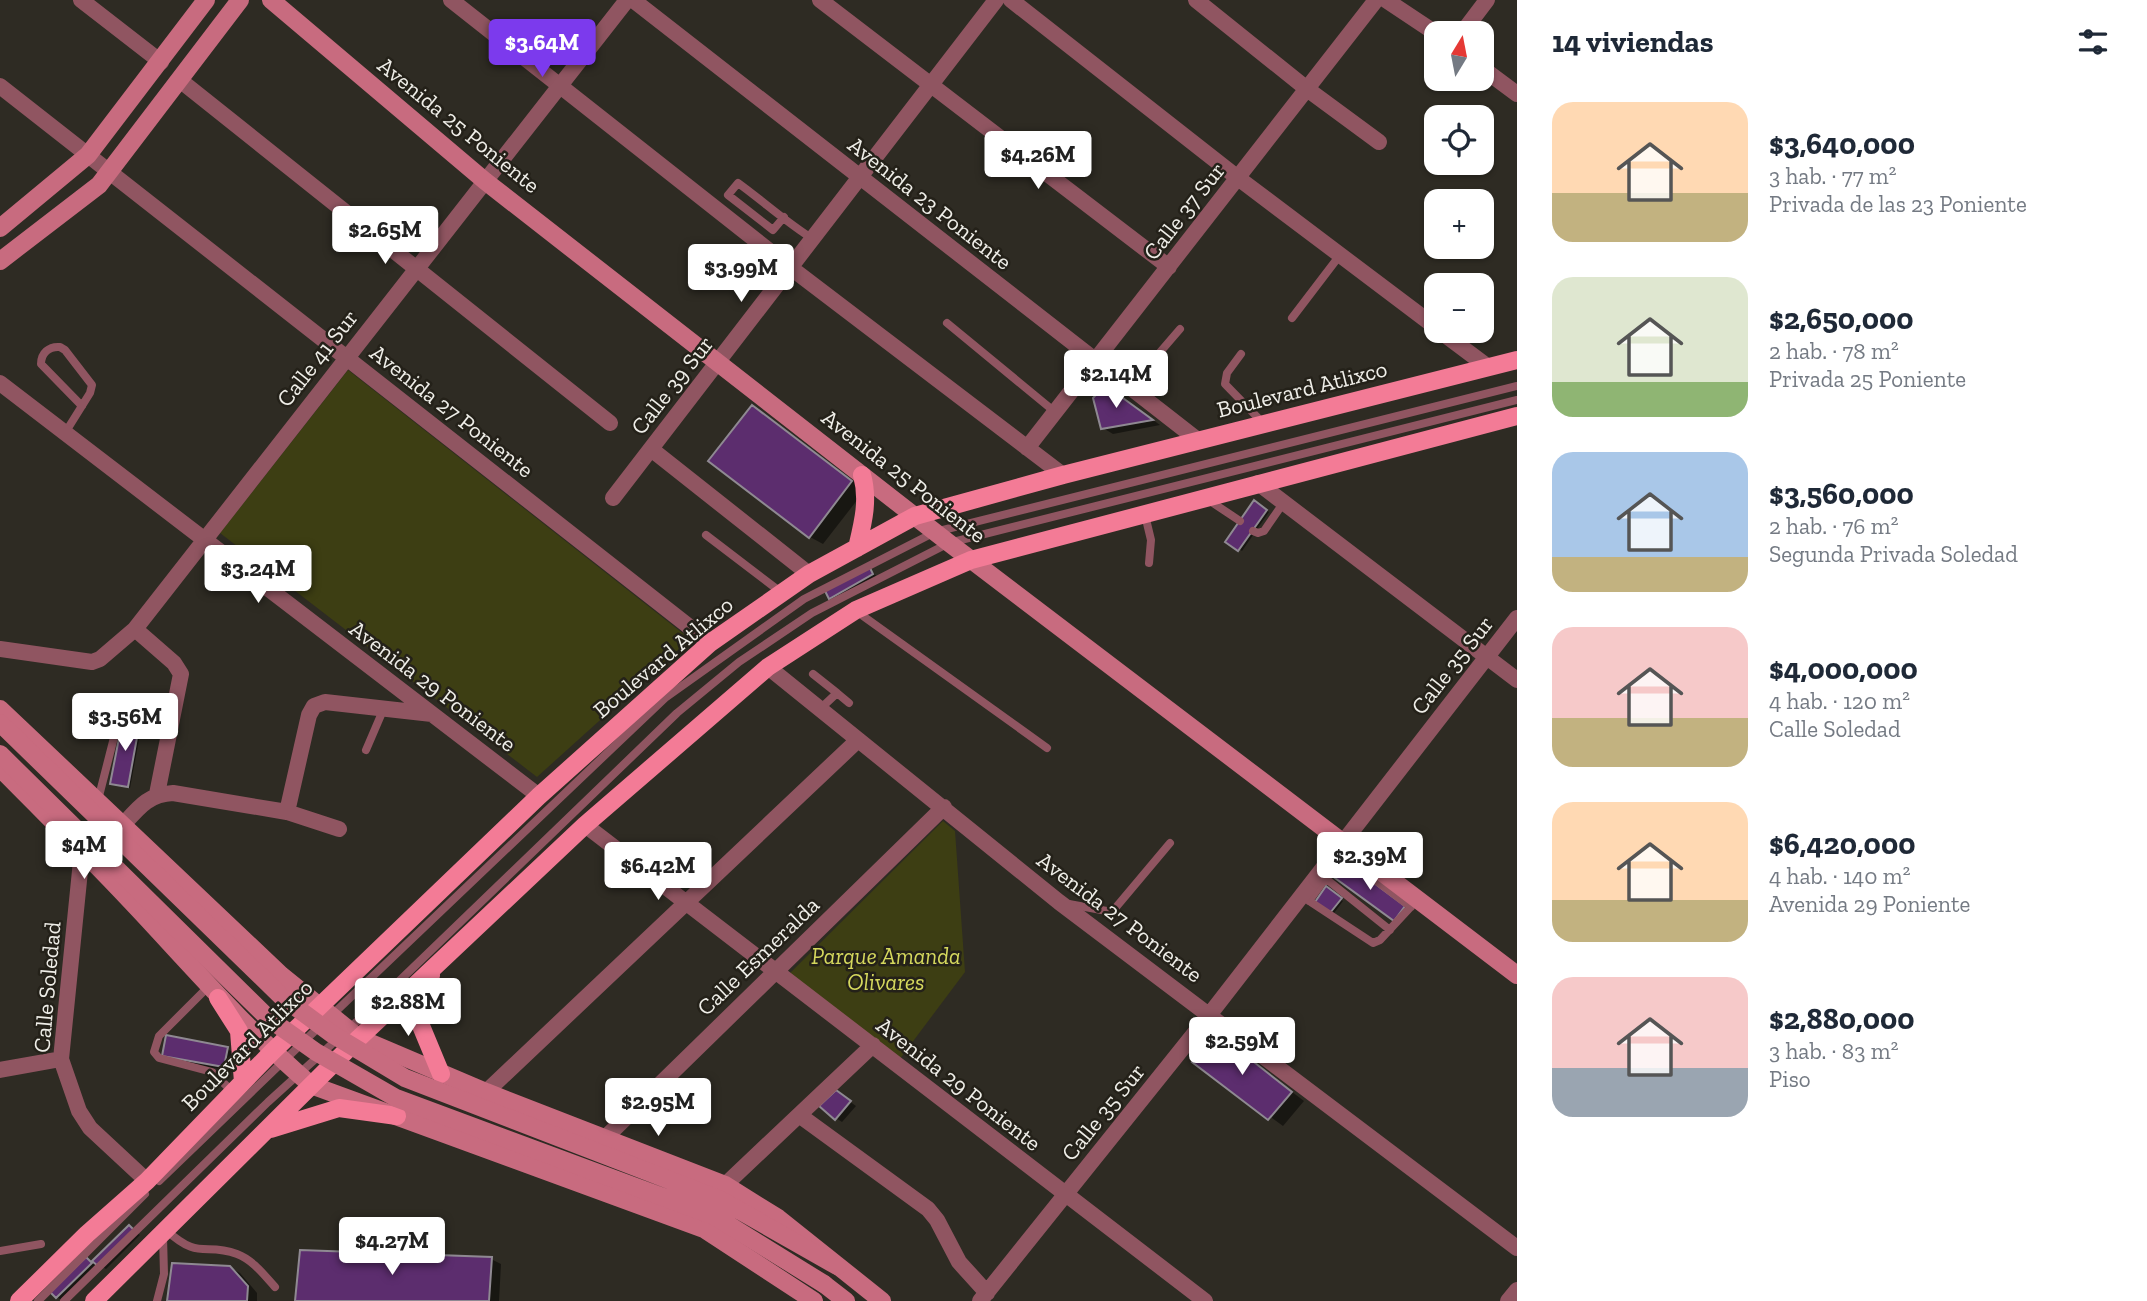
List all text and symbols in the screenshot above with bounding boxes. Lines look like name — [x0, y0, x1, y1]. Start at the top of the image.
pin: $3.64M — [485, 20, 599, 79]
north arrow — [1424, 21, 1494, 91]
map controls — [1424, 21, 1494, 343]
icon: filters — [2074, 23, 2112, 61]
text: 14 viviendas — [1552, 24, 1714, 60]
text: $3.64M — [505, 28, 579, 56]
street label: Avenida 25 Poniente — [372, 51, 546, 199]
button: locate — [1424, 105, 1494, 175]
text: $3,640,000 — [1769, 126, 1915, 162]
street label: Avenida 23 Poniente — [842, 130, 1018, 276]
icon: home — [1608, 130, 1692, 214]
pin: $4.26M — [981, 132, 1095, 191]
text: $4.26M — [1000, 140, 1076, 168]
street label: Calle 37 Sur — [1137, 157, 1231, 265]
text: 3 hab. · 77 m² — [1769, 162, 1897, 190]
button: + — [1424, 189, 1494, 259]
text: Privada de las 23 Poniente — [1769, 190, 2027, 218]
pin: $2.65M — [328, 206, 442, 266]
text: $2.65M — [348, 215, 422, 243]
pin: $3.99M — [684, 244, 798, 304]
text: $3.99M — [704, 253, 778, 281]
button: − — [1424, 273, 1494, 343]
text: $2,650,000 — [1769, 301, 1914, 337]
street label: Calle 41 Sur — [270, 304, 364, 412]
icon: home — [1608, 305, 1692, 389]
street label: Calle 39 Sur — [625, 330, 719, 440]
text: 2 hab. · 78 m² — [1769, 337, 1899, 365]
street label: Avenida 27 Poniente — [365, 338, 539, 484]
pin: $2.14M — [1059, 350, 1173, 410]
street label: Boulevard Atlixco — [1214, 354, 1390, 424]
text: $2.14M — [1080, 359, 1152, 387]
text: Privada 25 Poniente — [1769, 365, 1966, 393]
street label: Avenida 25 Poniente — [816, 403, 992, 549]
text: $3,560,000 — [1769, 476, 1914, 512]
icon: home — [1608, 480, 1692, 564]
text: 2 hab. · 76 m² — [1769, 512, 1899, 540]
text: Segunda Privada Soledad — [1769, 540, 2018, 568]
pin: $3.24M — [201, 546, 315, 605]
text: $3.24M — [221, 554, 295, 582]
street label: Boulevard Atlixco — [587, 590, 739, 724]
street label: Calle 35 Sur — [1405, 610, 1499, 720]
street label: Avenida 29 Poniente — [344, 614, 522, 758]
text: $4,000,000 — [1769, 651, 1918, 687]
icon: home — [1608, 655, 1692, 739]
text: 4 hab. · 120 m² — [1769, 687, 1910, 715]
pin: $3.56M — [68, 694, 182, 753]
text: $3.56M — [88, 702, 162, 730]
text: Calle Soledad — [1769, 715, 1901, 743]
pin: $4M — [50, 822, 118, 881]
text: $6,420,000 — [1769, 826, 1915, 862]
text: $4M — [61, 830, 107, 858]
icon: home — [1608, 830, 1692, 914]
pin: $2.39M — [1313, 832, 1427, 892]
text: $2.39M — [1333, 841, 1407, 869]
pin: $6.42M — [601, 842, 715, 902]
street label: Avenida 27 Poniente — [1032, 846, 1208, 988]
text: $6.42M — [620, 851, 696, 879]
text: 4 hab. · 140 m² — [1769, 862, 1911, 890]
text: Avenida 29 Poniente — [1769, 890, 1970, 918]
street label: Calle Esmeralda — [691, 891, 825, 1021]
street label: Calle Soledad — [27, 920, 67, 1054]
park label: Parque Amanda Olivares — [811, 942, 961, 996]
street label: Boulevard Atlixco — [175, 973, 319, 1117]
pin: $2.88M — [351, 978, 465, 1038]
text: $2.88M — [371, 987, 445, 1015]
text: $2,880,000 — [1769, 1001, 1915, 1037]
icon: home — [1608, 1005, 1692, 1089]
street label: Avenida 29 Poniente — [871, 1011, 1047, 1157]
pin: $2.59M — [1185, 1018, 1299, 1077]
text: $2.59M — [1205, 1026, 1279, 1054]
text: 3 hab. · 83 m² — [1769, 1037, 1899, 1065]
street label: Calle 35 Sur — [1055, 1058, 1151, 1166]
text: Piso — [1769, 1065, 1811, 1093]
pin: $2.95M — [601, 1078, 715, 1138]
text: $2.95M — [621, 1087, 695, 1115]
pin: $4.27M — [335, 1218, 449, 1277]
text: $4.27M — [355, 1226, 429, 1254]

